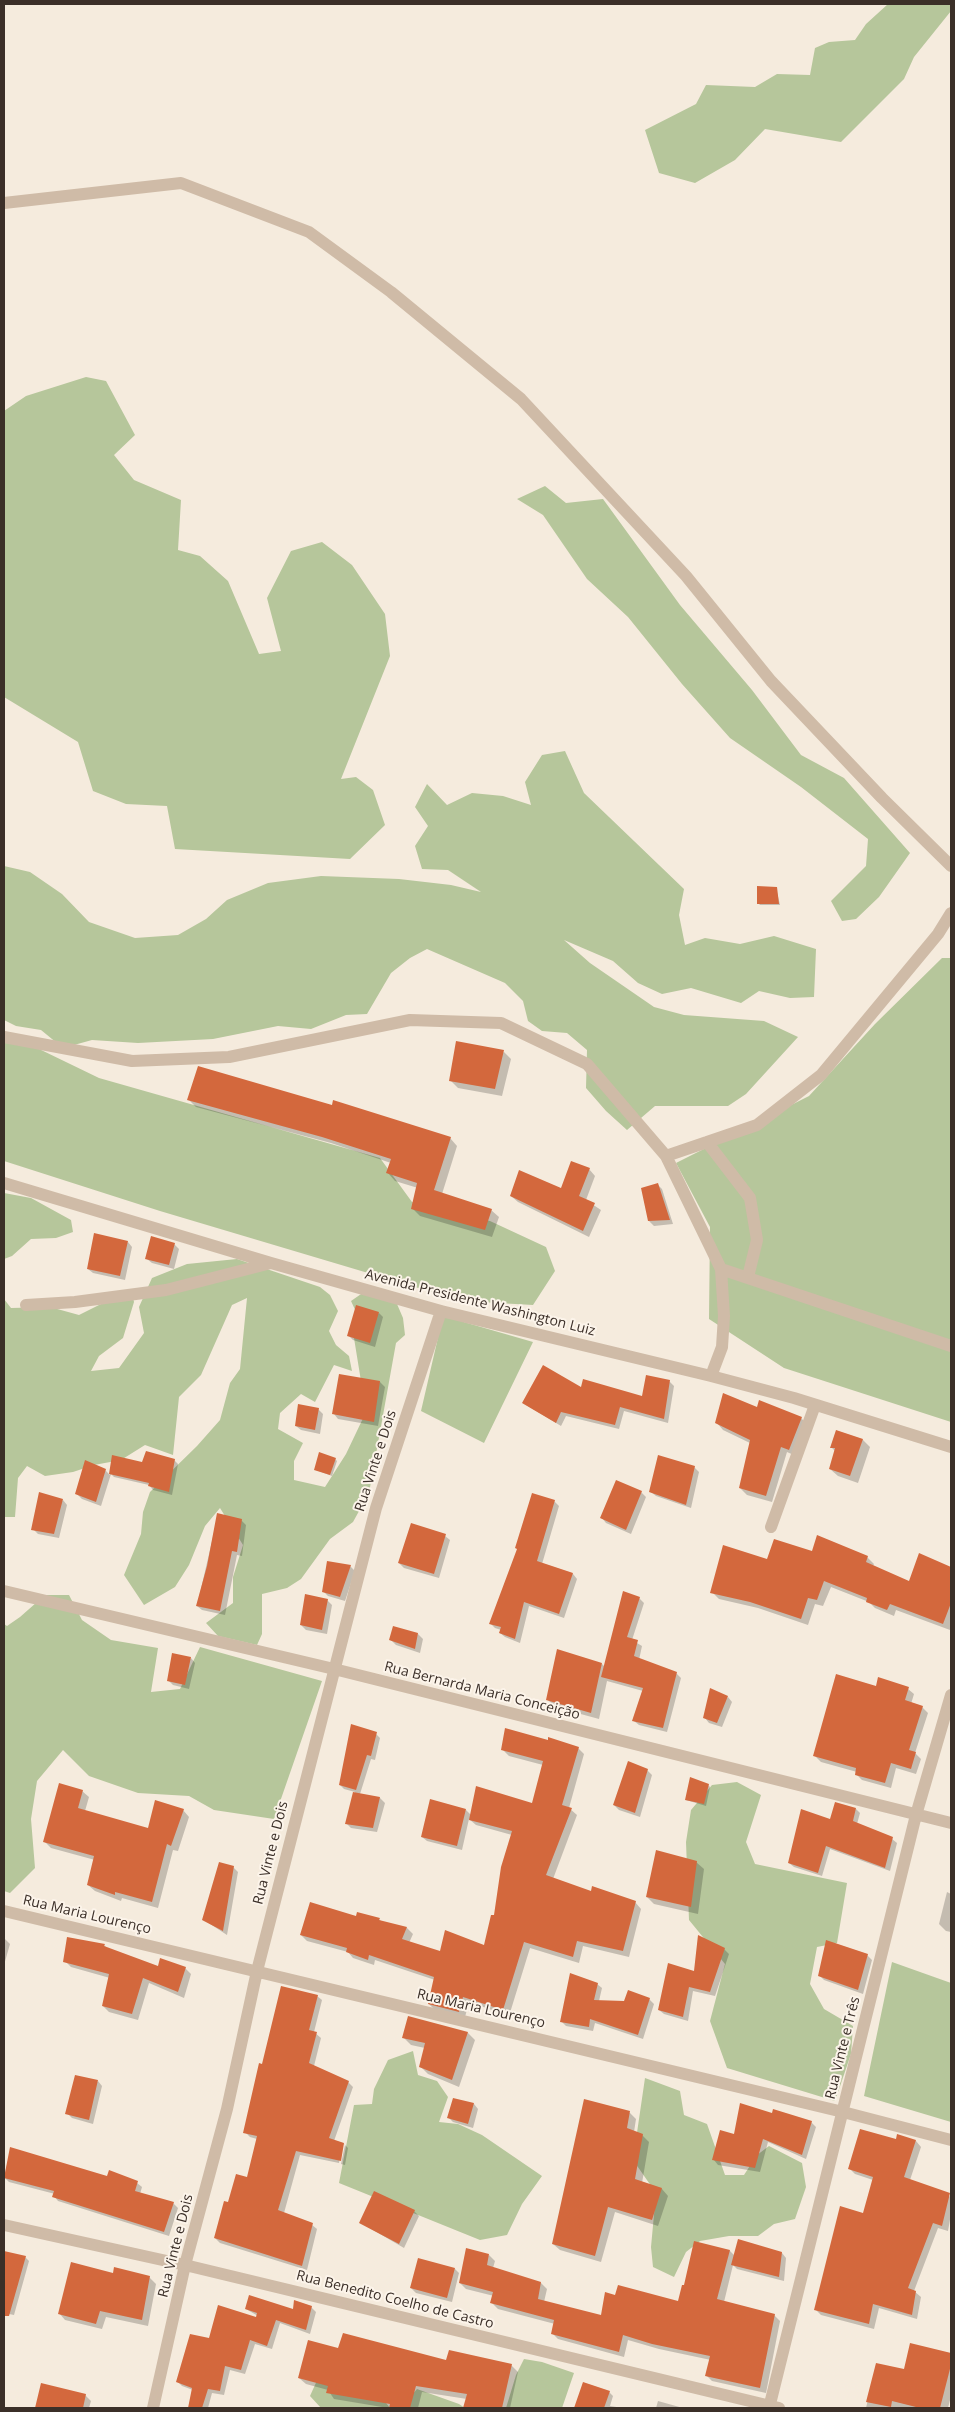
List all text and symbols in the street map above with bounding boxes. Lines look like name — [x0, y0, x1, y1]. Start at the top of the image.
street label: Avenida Presidente Washington Luiz — [363, 1266, 597, 1340]
street label: Rua Vinte e Dois — [352, 1408, 400, 1514]
street label: Rua Bernarda Maria Conceição — [382, 1659, 582, 1723]
street label: Rua Vinte e Dois — [250, 1800, 292, 1906]
street label: Rua Maria Lourenço — [21, 1892, 153, 1938]
street label: Rua Maria Lourenço — [415, 1986, 547, 2032]
street label: Rua Vinte e Três — [822, 1995, 864, 2101]
street label: Rua Vinte e Dois — [155, 2193, 197, 2299]
street label: Rua Benedito Coelho de Castro — [295, 2267, 495, 2333]

